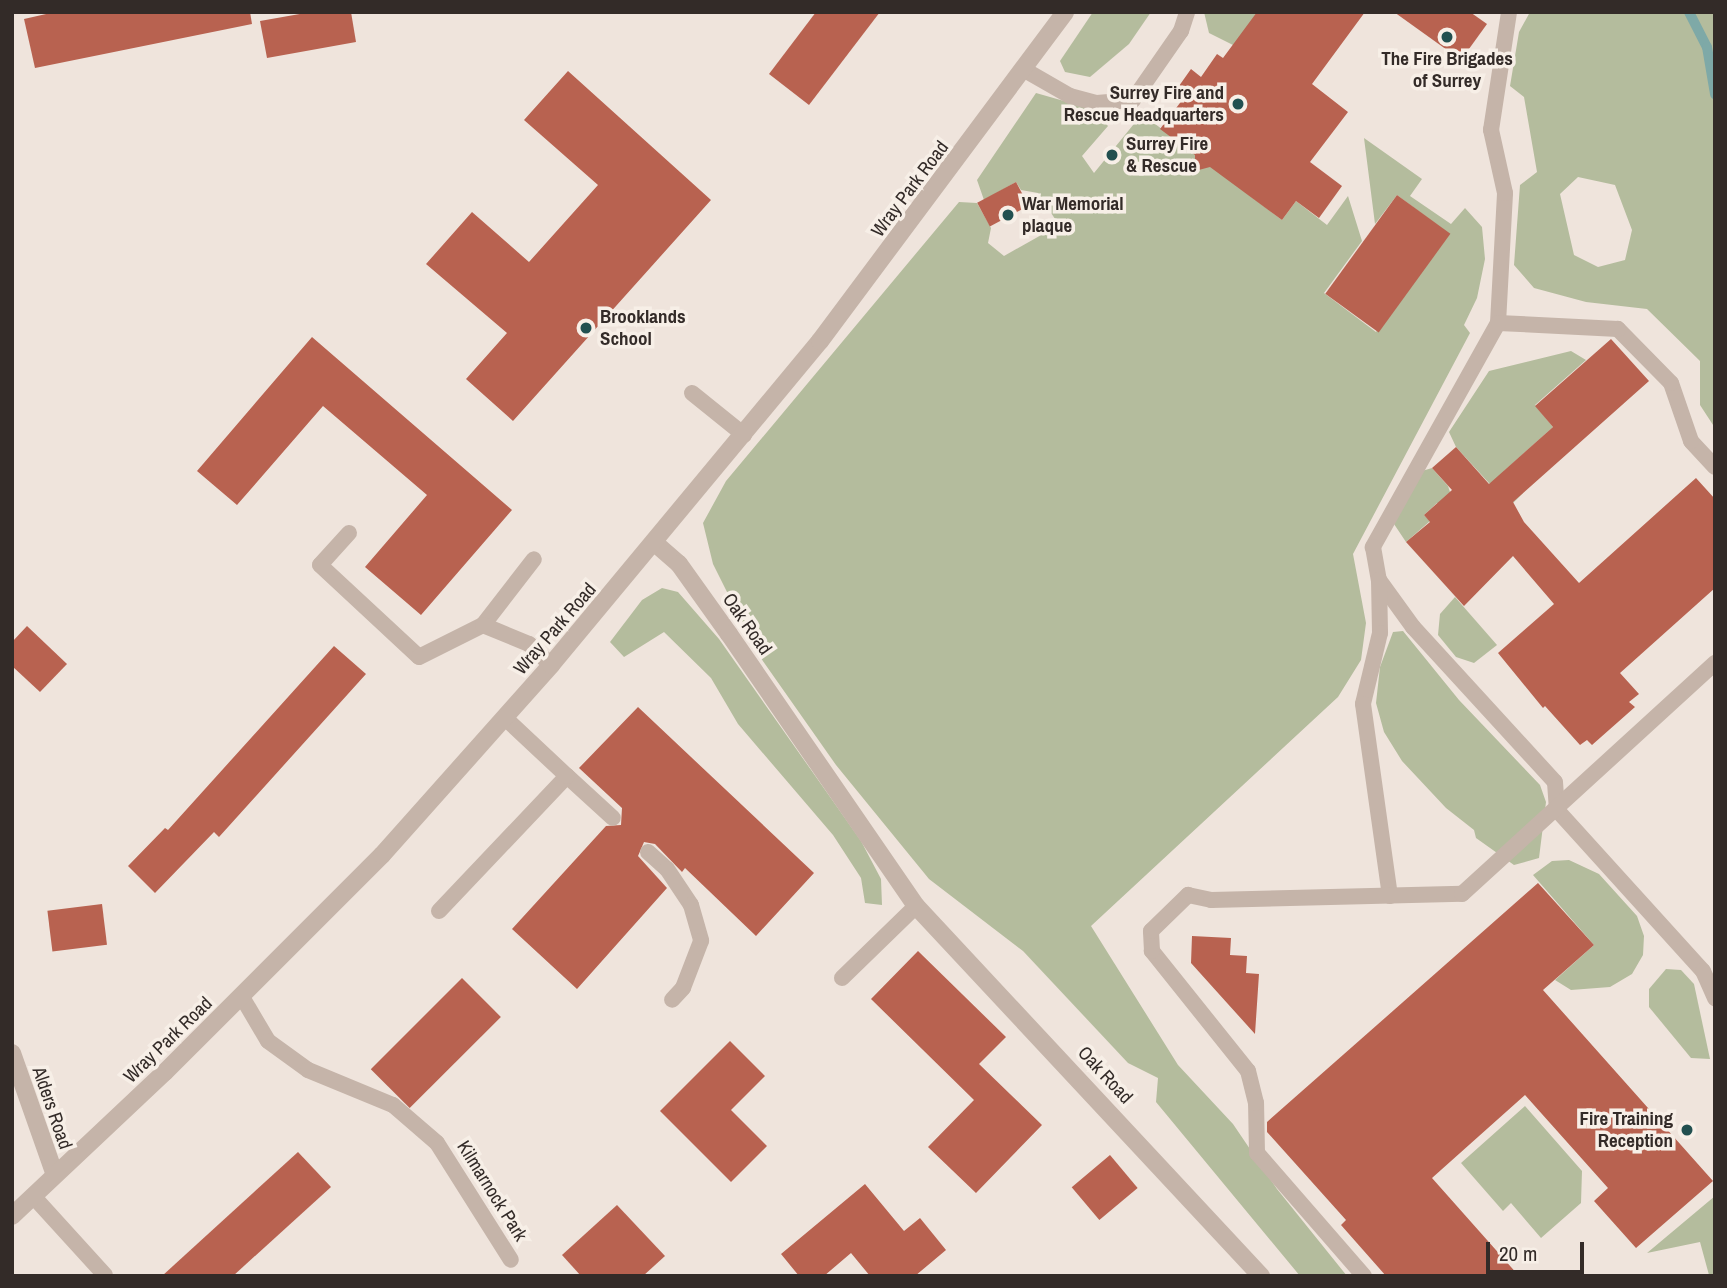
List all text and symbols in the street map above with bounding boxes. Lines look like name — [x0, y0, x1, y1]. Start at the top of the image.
marker: The Fire Brigades of Surrey — [1439, 29, 1455, 45]
place label: The Fire Brigades of Surrey — [1381, 48, 1513, 92]
place label: Surrey Fire and Rescue Headquarters — [1064, 82, 1224, 126]
marker: Surrey Fire and Rescue Headquarters — [1230, 96, 1246, 112]
place label: Surrey Fire & Rescue — [1126, 133, 1208, 177]
street label: Wray Park Road — [867, 137, 953, 241]
marker: Surrey Fire & Rescue — [1104, 147, 1120, 163]
place label: War Memorial plaque — [1022, 193, 1124, 237]
marker: War Memorial plaque — [1000, 207, 1016, 223]
place label: Brooklands School — [600, 306, 686, 350]
marker: Brooklands School — [578, 320, 594, 336]
street label: Wray Park Road — [509, 578, 601, 680]
street label: Oak Road — [718, 589, 776, 659]
street label: Wray Park Road — [119, 992, 217, 1088]
street label: Oak Road — [1073, 1042, 1137, 1108]
street label: Alders Road — [27, 1064, 77, 1152]
place label: Fire Training Reception — [1579, 1108, 1673, 1152]
marker: Fire Training Reception — [1679, 1122, 1695, 1138]
street label: Kilmarnock Park — [452, 1136, 532, 1246]
scale bar — [1489, 1228, 1587, 1272]
text: 20 m — [1499, 1239, 1537, 1268]

